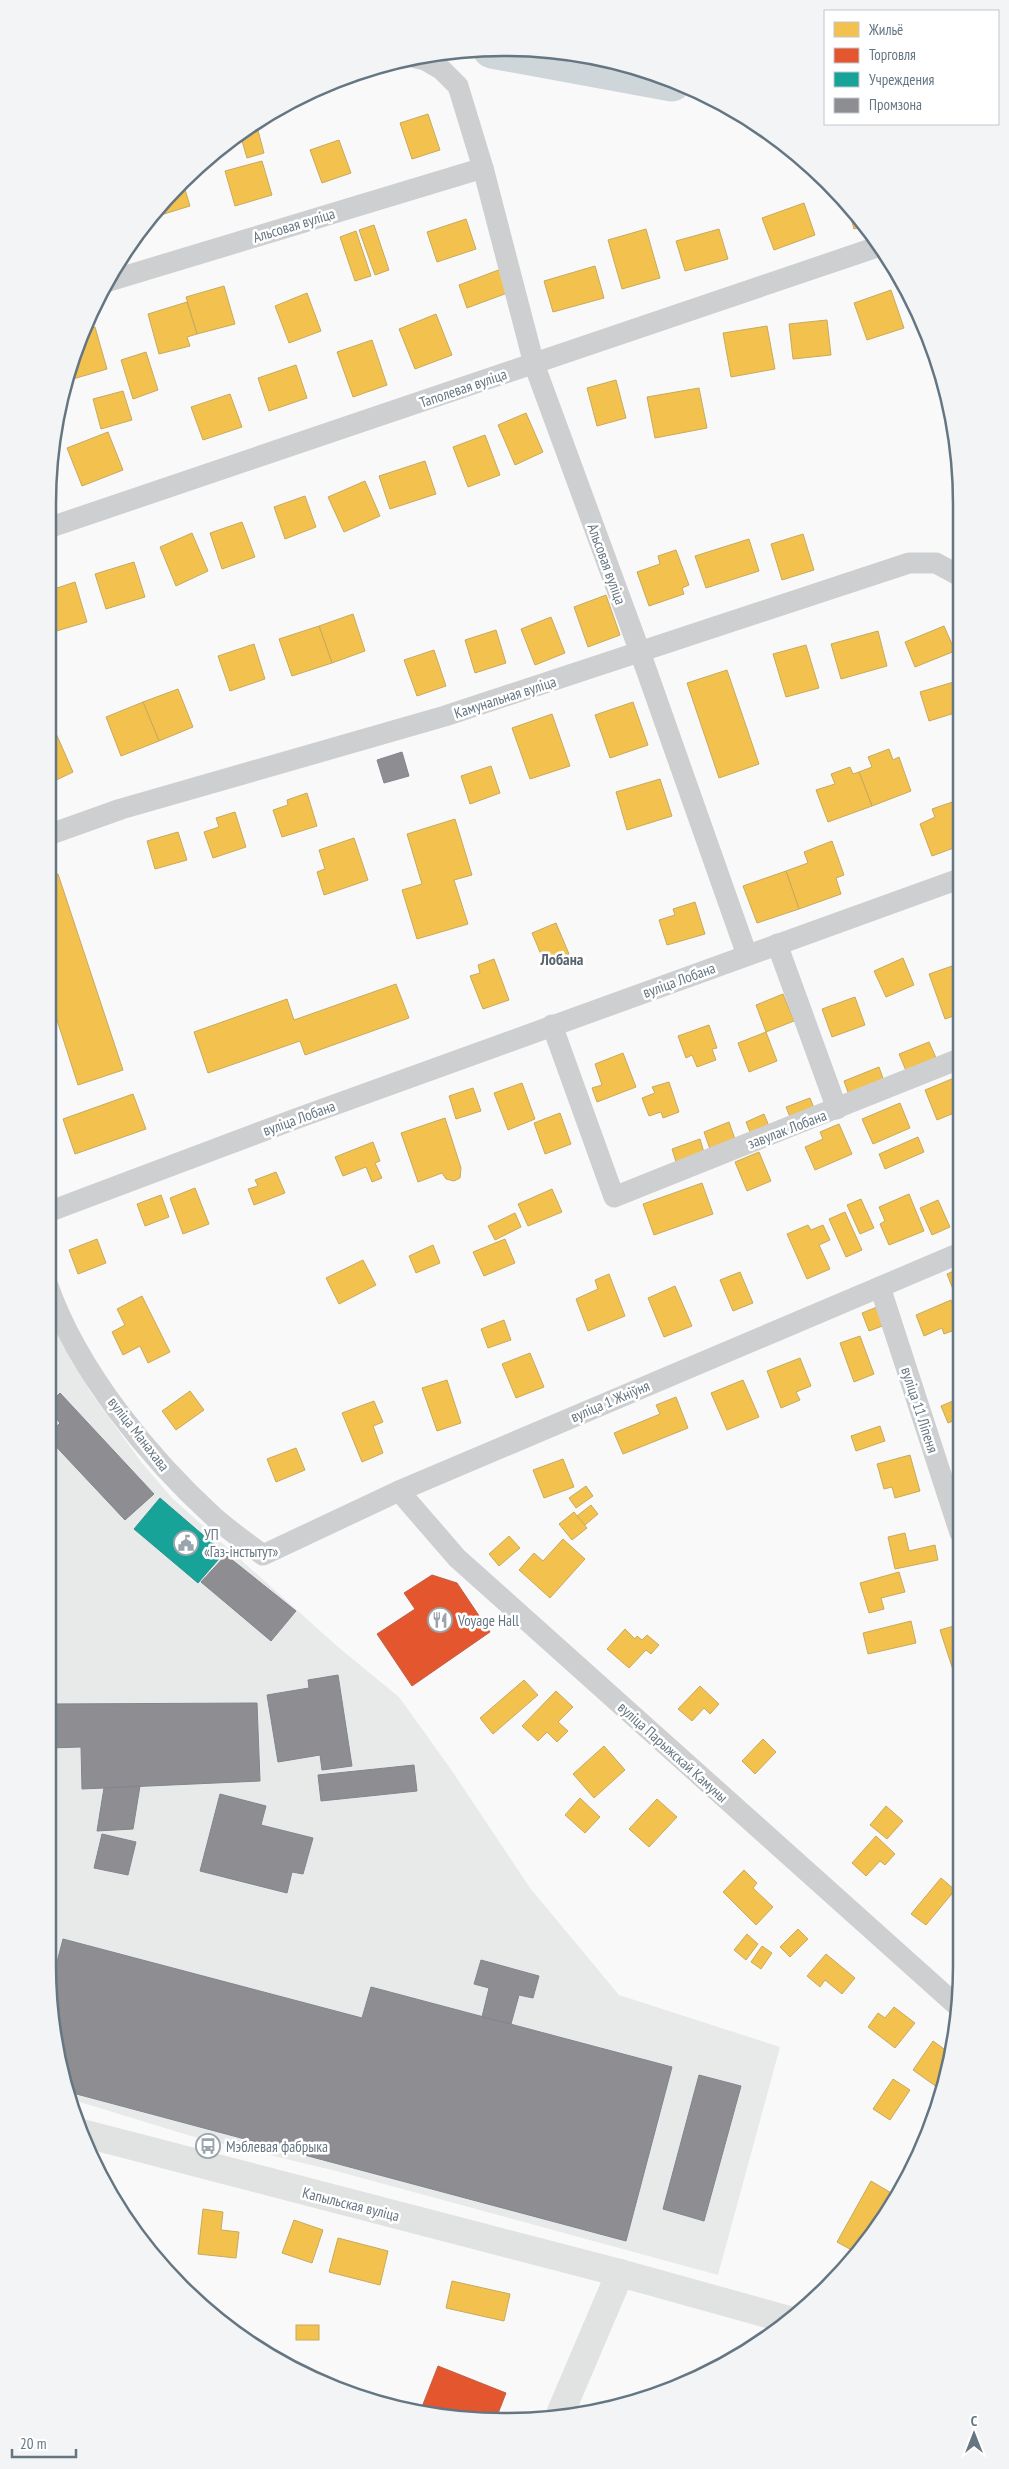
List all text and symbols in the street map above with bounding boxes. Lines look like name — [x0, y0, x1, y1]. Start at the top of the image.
legend — [824, 10, 999, 125]
text: Жильё — [868, 20, 903, 39]
text: Торговля — [869, 45, 916, 64]
text: Учреждения — [869, 70, 935, 89]
text: Промзона — [869, 95, 922, 114]
street label: Альсовая вуліца — [251, 204, 337, 246]
street label: Таполевая вуліца — [417, 364, 509, 412]
street label: Альсовая вуліца — [584, 521, 630, 607]
street label: Камунальная вуліца — [452, 672, 558, 722]
district label: Лобана — [540, 949, 584, 969]
street label: вуліца Лобана — [640, 958, 718, 1002]
street label: вуліца Лобана — [260, 1096, 338, 1140]
street label: завулак Лобана — [745, 1105, 829, 1153]
street label: вуліца 11 Ліпеня — [897, 1365, 943, 1455]
street label: вуліца 1 Жніўня — [568, 1376, 653, 1426]
street label: вуліца Манахава — [104, 1393, 174, 1475]
place label: УП «Газ-інстытут» — [204, 1525, 279, 1561]
public building icon: УП «Газ-інстытут» — [173, 1530, 199, 1556]
restaurant icon: Voyage Hall — [427, 1607, 453, 1633]
place label: Voyage Hall — [457, 1611, 520, 1630]
street label: вуліца Парыжскай Камуны — [614, 1698, 732, 1806]
bus stop icon: Мэблевая фабрыка — [195, 2133, 221, 2159]
place label: Мэблевая фабрыка — [226, 2137, 328, 2156]
street label: Капыльская вуліца — [301, 2183, 401, 2225]
north arrow — [949, 2409, 999, 2459]
text: С — [971, 2412, 978, 2430]
scale bar — [12, 2426, 76, 2458]
text: 20 m — [20, 2434, 46, 2453]

